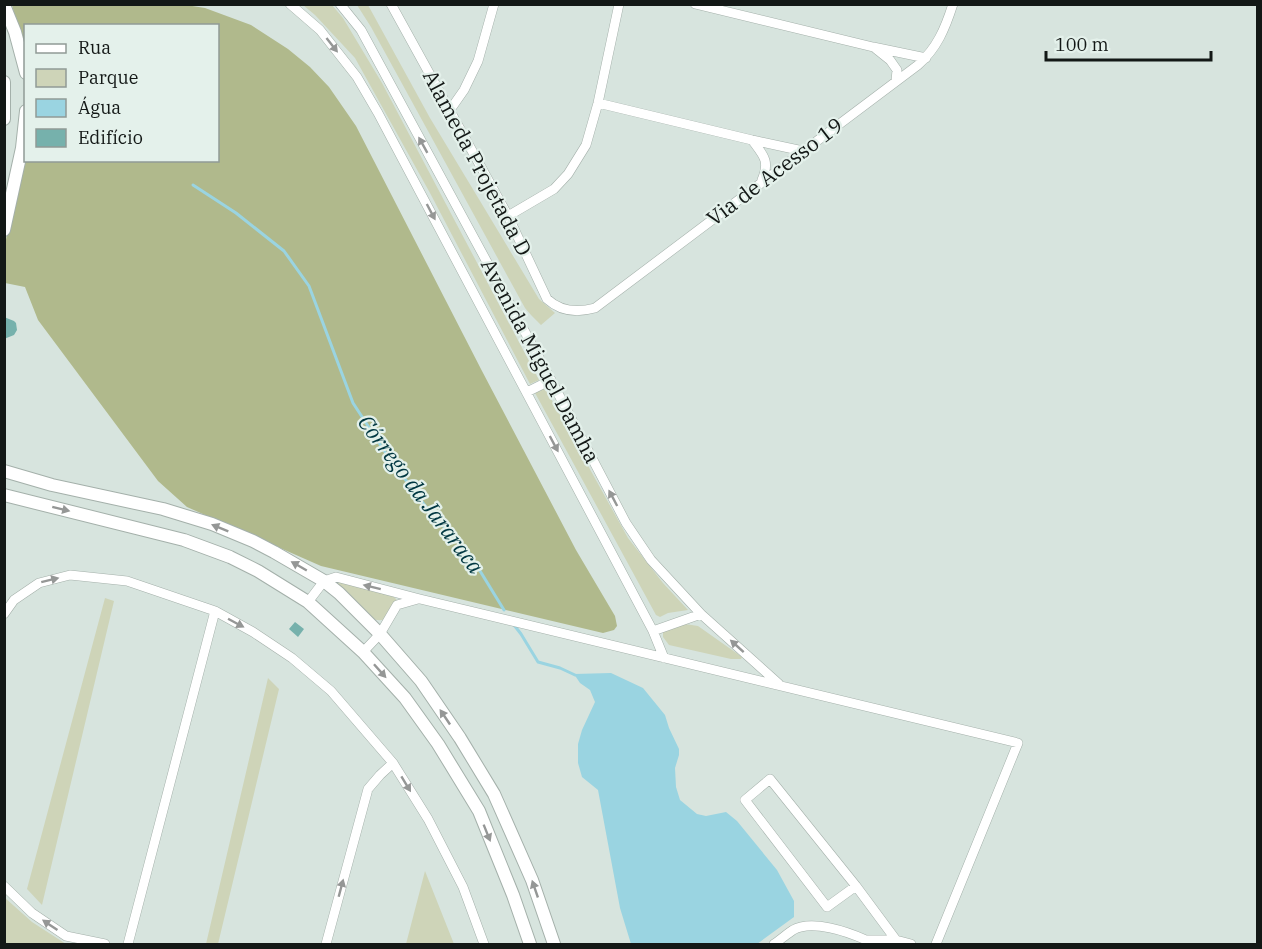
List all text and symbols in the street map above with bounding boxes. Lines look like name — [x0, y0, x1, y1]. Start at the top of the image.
legend — [24, 24, 219, 162]
scale bar — [1046, 24, 1211, 62]
text: 100 m — [1055, 33, 1109, 56]
text: Rua — [78, 36, 111, 59]
one-way arrow — [325, 37, 338, 53]
street label: Alameda Projetada D — [417, 65, 539, 261]
text: Parque — [78, 66, 138, 89]
text: Água — [78, 96, 121, 119]
street label: Via de Acesso 19 — [701, 111, 848, 232]
text: Edifício — [78, 126, 143, 149]
one-way arrow — [418, 136, 428, 153]
one-way arrow — [426, 204, 436, 221]
street label: Avenida Miguel Damha — [475, 253, 607, 468]
water label: Córrego da Jararaca — [352, 408, 491, 579]
one-way arrow — [549, 436, 559, 453]
one-way arrow — [608, 489, 617, 506]
one-way arrow — [52, 504, 71, 514]
one-way arrow — [211, 523, 229, 533]
one-way arrow — [291, 561, 307, 572]
one-way arrow — [41, 575, 59, 585]
one-way arrow — [363, 581, 381, 591]
one-way arrow — [228, 618, 245, 627]
one-way arrow — [730, 640, 745, 653]
one-way arrow — [373, 663, 386, 678]
one-way arrow — [439, 709, 451, 725]
one-way arrow — [401, 776, 412, 792]
one-way arrow — [483, 824, 492, 842]
one-way arrow — [337, 879, 346, 897]
one-way arrow — [530, 880, 539, 898]
one-way arrow — [43, 919, 59, 931]

